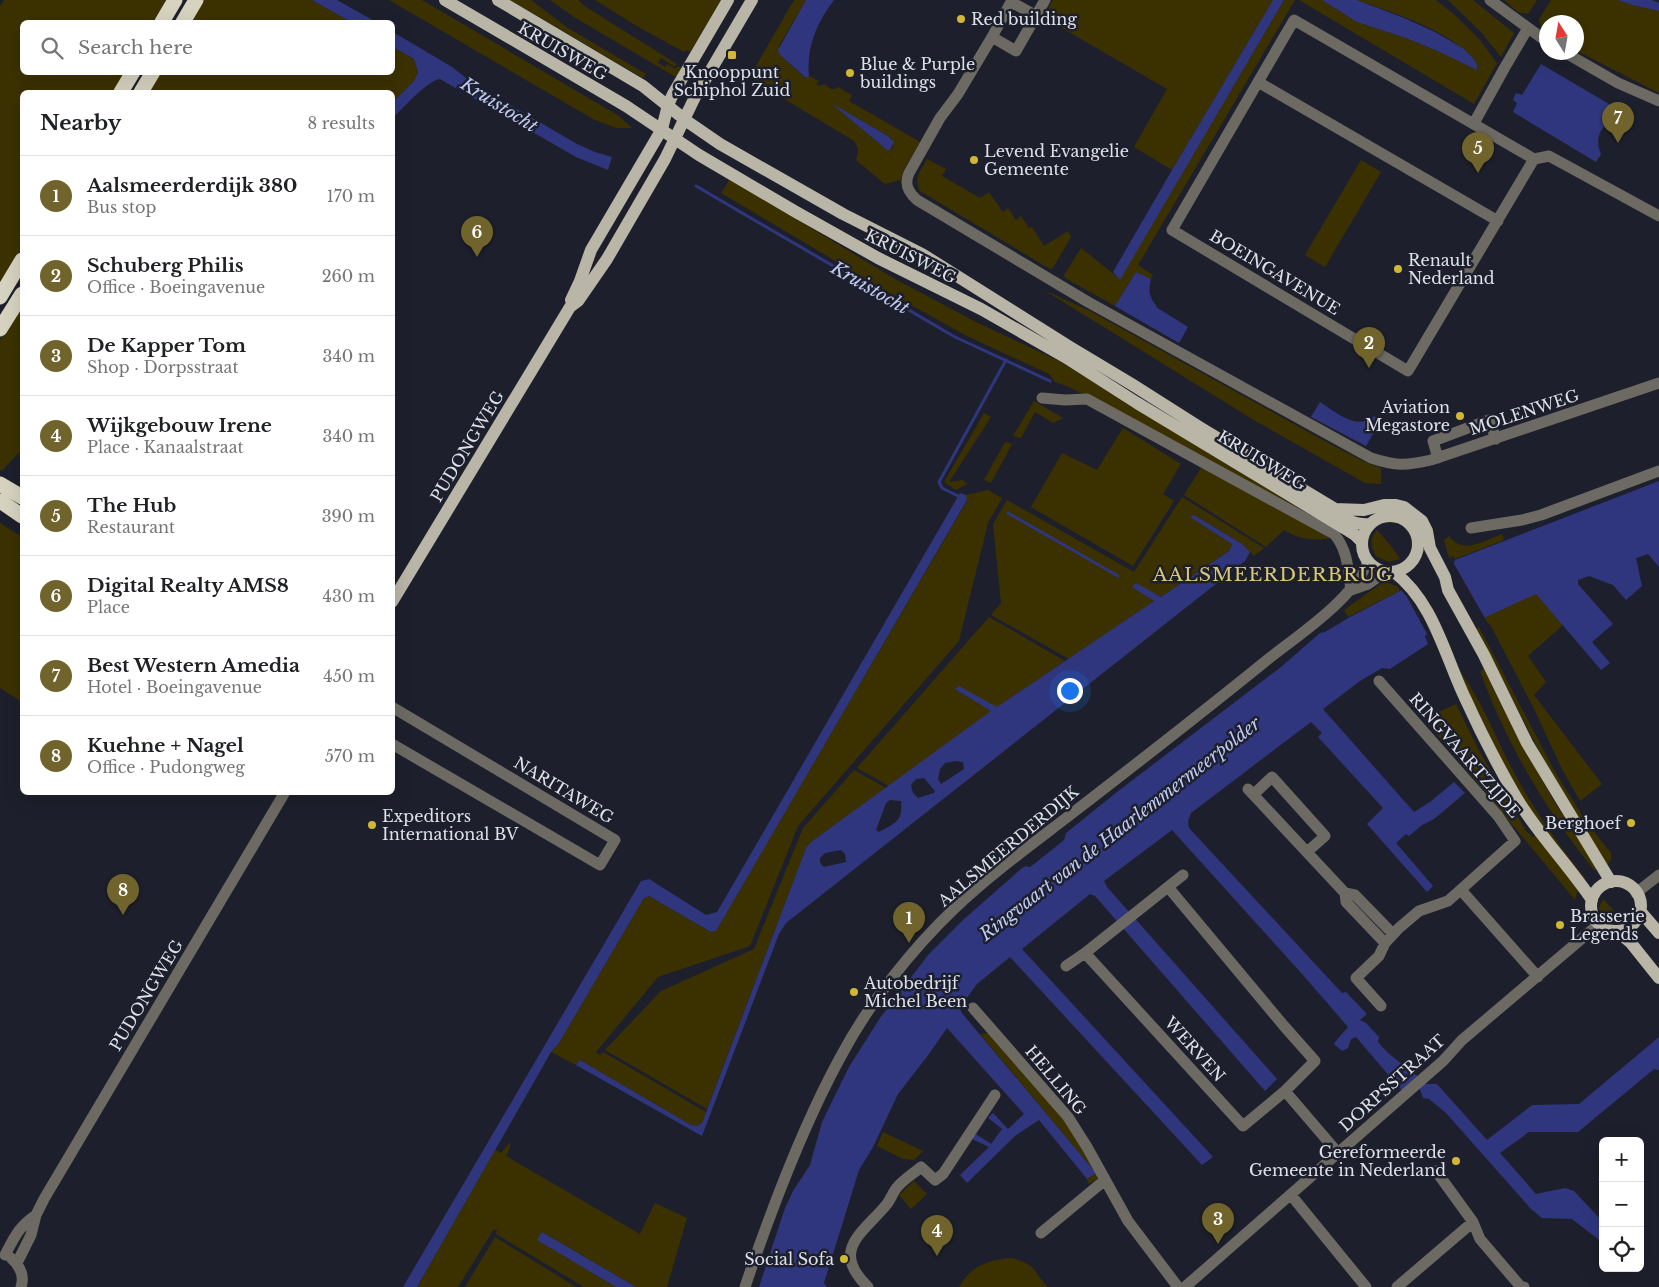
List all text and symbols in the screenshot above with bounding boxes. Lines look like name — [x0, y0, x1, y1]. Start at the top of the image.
place label: Red building — [971, 9, 1077, 29]
marker: Red building — [955, 13, 967, 25]
north arrow — [1539, 15, 1584, 60]
street label: KRUISWEG — [515, 17, 611, 85]
search box — [20, 20, 395, 75]
icon: search — [38, 34, 66, 62]
text: Search here — [78, 36, 193, 59]
marker: Knooppunt Schiphol Zuid — [726, 49, 738, 61]
place label: Blue & Purple buildings — [859, 54, 975, 92]
place label: Knooppunt Schiphol Zuid — [674, 62, 791, 100]
marker: Blue & Purple buildings — [844, 67, 856, 79]
water label: Kruistocht — [456, 72, 542, 137]
pin: 7 — [1602, 102, 1634, 143]
text: Nearby — [40, 110, 121, 136]
text: 8 results — [308, 113, 375, 133]
pin: 5 — [1462, 132, 1494, 173]
place label: Levend Evangelie Gemeente — [984, 141, 1129, 179]
marker: Levend Evangelie Gemeente — [968, 154, 980, 166]
text: Aalsmeerderdijk 380 — [87, 174, 297, 197]
text: 1 — [53, 186, 59, 206]
text: 170 m — [327, 186, 375, 206]
text: Bus stop — [87, 197, 156, 217]
pin: 6 — [461, 216, 493, 257]
street label: KRUISWEG — [862, 224, 960, 288]
street label: BOEINGAVENUE — [1206, 225, 1344, 319]
place label: Renault Nederland — [1408, 250, 1495, 288]
text: Schuberg Philis — [87, 254, 244, 277]
water label: Kruistocht — [826, 256, 913, 319]
marker: Renault Nederland — [1392, 263, 1404, 275]
text: 2 — [51, 266, 61, 286]
text: 260 m — [322, 266, 375, 286]
text: Office · Boeingavenue — [87, 277, 265, 297]
pin: 2 — [1353, 327, 1385, 368]
text: De Kapper Tom — [87, 334, 246, 357]
text: 3 — [51, 346, 61, 366]
text: 340 m — [323, 346, 375, 366]
text: Shop · Dorpsstraat — [87, 357, 239, 377]
street label: MOLENWEG — [1467, 385, 1581, 439]
street label: PUDONGWEG — [426, 387, 508, 505]
place label: Aviation Megastore — [1365, 397, 1450, 435]
marker: Aviation Megastore — [1454, 410, 1466, 422]
text: Wijkgebouw Irene — [87, 414, 272, 437]
text: 4 — [51, 426, 61, 446]
text: 340 m — [323, 426, 375, 446]
street label: KRUISWEG — [1214, 426, 1310, 494]
text: Place · Kanaalstraat — [87, 437, 244, 457]
text: The Hub — [87, 494, 176, 517]
text: 5 — [51, 506, 61, 526]
text: 390 m — [322, 506, 375, 526]
text: Restaurant — [87, 517, 175, 537]
district label: AALSMEERDERBRUG — [1152, 563, 1393, 586]
text: Digital Realty AMS8 — [87, 574, 289, 597]
text: 6 — [51, 586, 61, 606]
text: 430 m — [323, 586, 375, 606]
text: Place — [87, 597, 130, 617]
text: Best Western Amedia — [87, 654, 300, 677]
text: 7 — [52, 666, 60, 686]
text: 450 m — [323, 666, 375, 686]
text: Hotel · Boeingavenue — [87, 677, 262, 697]
your location — [1057, 678, 1083, 704]
street label: RINGVAARTZIJDE — [1405, 688, 1525, 822]
water label: Ringvaart van de Haarlemmermeerpolder — [974, 712, 1265, 946]
text: Kuehne + Nagel — [87, 734, 244, 757]
text: 8 — [51, 746, 61, 766]
text: 570 m — [325, 746, 375, 766]
street label: NARITAWEG — [510, 752, 618, 828]
text: Office · Pudongweg — [87, 757, 245, 777]
street label: AALSMEERDERDIJK — [933, 781, 1083, 911]
place label: Expeditors International BV — [382, 806, 519, 844]
place label: Berghoef — [1545, 813, 1623, 833]
marker: Berghoef — [1625, 817, 1637, 829]
marker: Expeditors International BV — [366, 819, 378, 831]
pin: 8 — [107, 874, 139, 915]
pin: 1 — [893, 902, 925, 943]
place label: Brasserie Legends — [1570, 906, 1645, 944]
marker: Brasserie Legends — [1554, 919, 1566, 931]
street label: PUDONGWEG — [105, 936, 187, 1054]
place label: Autobedrijf Michel Been — [863, 973, 967, 1011]
marker: Autobedrijf Michel Been — [848, 986, 860, 998]
street label: WERVEN — [1160, 1012, 1229, 1086]
street label: DORPSSTRAAT — [1335, 1030, 1449, 1136]
street label: HELLING — [1021, 1041, 1091, 1119]
map controls — [1599, 1137, 1644, 1272]
button: + — [1599, 1137, 1644, 1182]
place label: Gereformeerde Gemeente in Nederland — [1249, 1142, 1446, 1180]
marker: Gereformeerde Gemeente in Nederland — [1450, 1155, 1462, 1167]
button: − — [1599, 1182, 1644, 1227]
pin: 3 — [1202, 1203, 1234, 1244]
pin: 4 — [921, 1215, 953, 1256]
button: locate — [1599, 1227, 1644, 1272]
place label: Social Sofa — [744, 1249, 834, 1269]
marker: Social Sofa — [838, 1253, 850, 1265]

